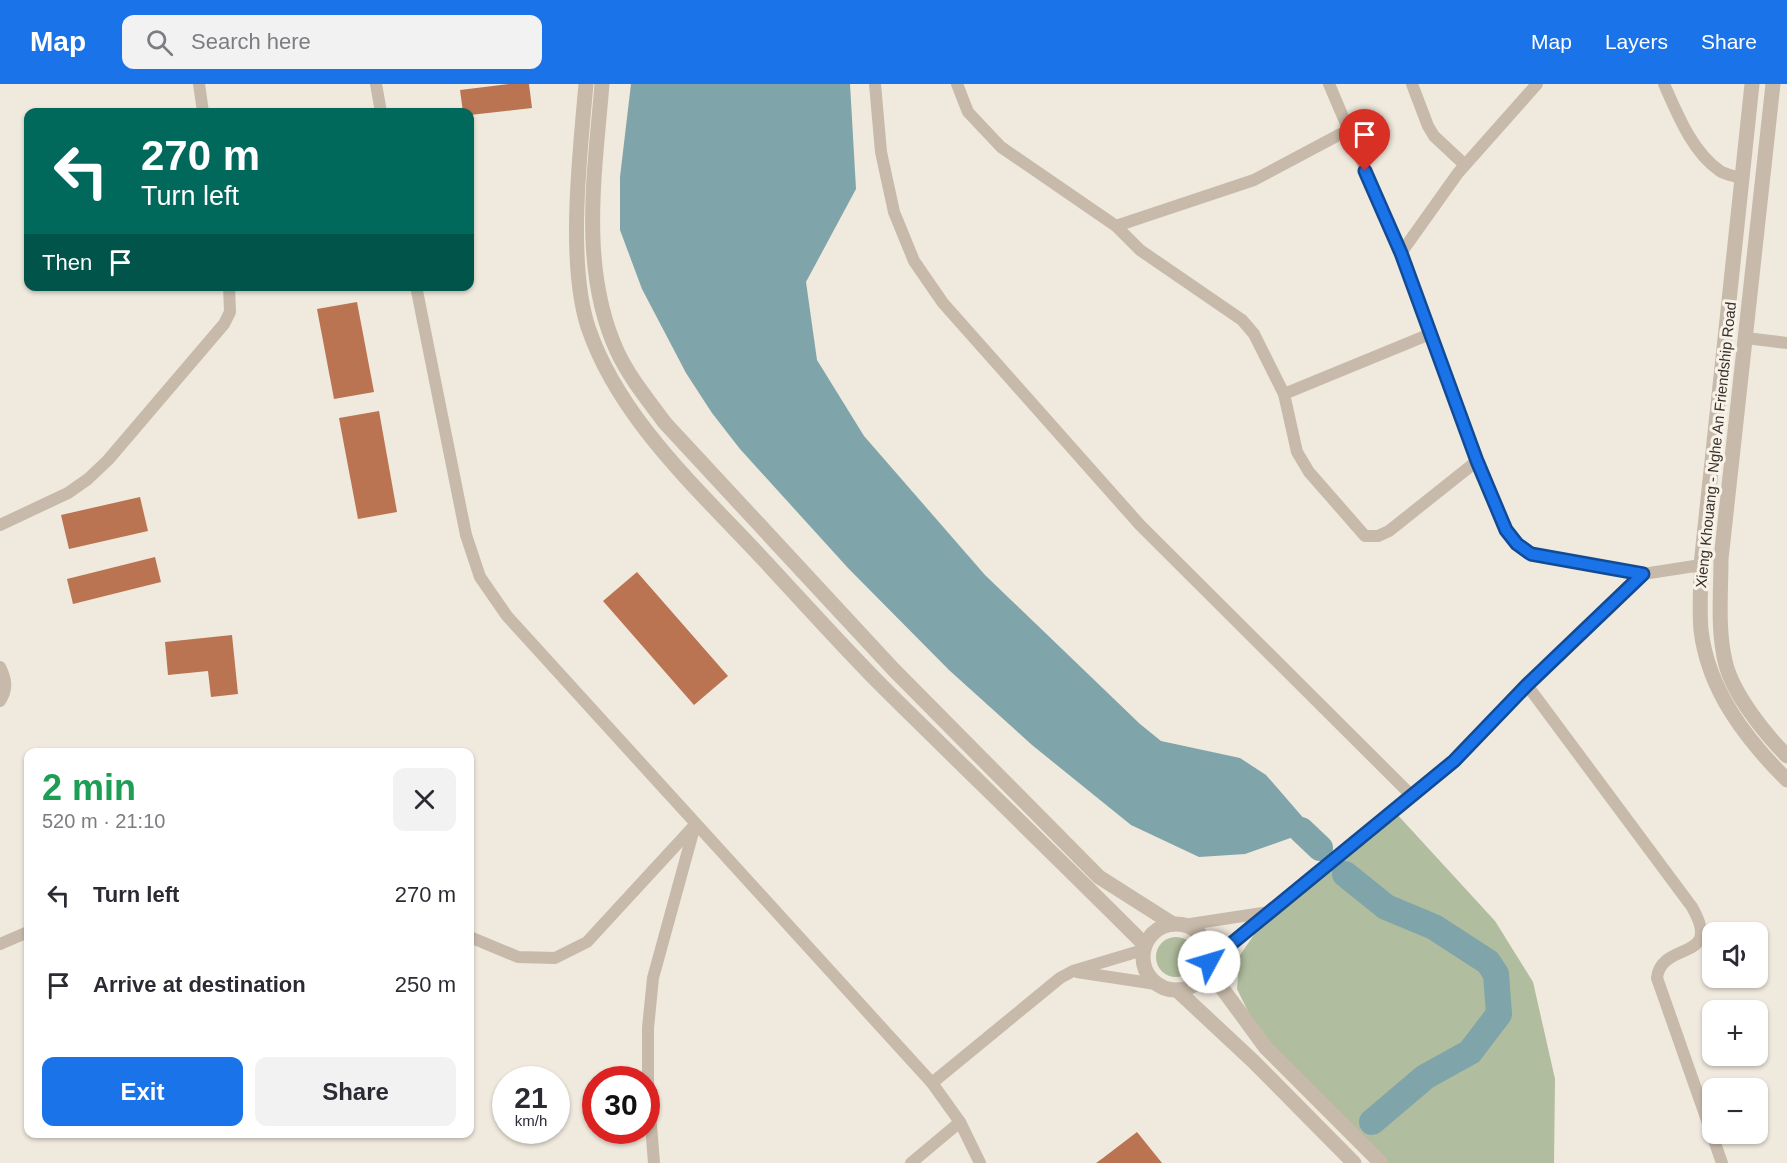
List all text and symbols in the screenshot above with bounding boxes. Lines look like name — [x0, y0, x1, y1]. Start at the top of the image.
search box — [122, 15, 542, 69]
text: Map — [30, 26, 86, 57]
icon: search — [143, 26, 176, 59]
text: Search here — [191, 29, 311, 54]
text: Map — [1531, 30, 1572, 53]
text: Layers — [1605, 30, 1668, 53]
text: Share — [1701, 30, 1757, 53]
pin — [1339, 109, 1390, 171]
icon: arrive — [1348, 118, 1381, 151]
icon: left — [42, 132, 120, 210]
text: 270 m — [141, 132, 260, 179]
text: Turn left — [141, 181, 239, 211]
icon: arrive — [104, 246, 137, 279]
text: Then — [42, 250, 92, 275]
street label: Xieng Khouang - Nghe An Friendship Road — [1692, 301, 1739, 589]
text: 2 min — [42, 767, 136, 808]
button: close — [393, 768, 456, 831]
text: 520 m · 21:10 — [42, 810, 165, 832]
icon: left — [42, 879, 75, 912]
text: Turn left — [93, 882, 179, 907]
text: 270 m — [395, 882, 456, 907]
map controls — [1702, 922, 1768, 1144]
button: sound — [1702, 922, 1768, 988]
position arrow — [1177, 930, 1241, 994]
icon: arrive — [42, 969, 75, 1002]
text: Arrive at destination — [93, 972, 306, 997]
text: 250 m — [395, 972, 456, 997]
button: + — [1702, 1000, 1768, 1066]
button: Exit — [42, 1057, 243, 1126]
button: Share — [255, 1057, 456, 1126]
speed limit sign: 30 — [582, 1066, 660, 1144]
button: − — [1702, 1078, 1768, 1144]
text: 21 — [514, 1081, 548, 1114]
text: km/h — [515, 1112, 547, 1129]

